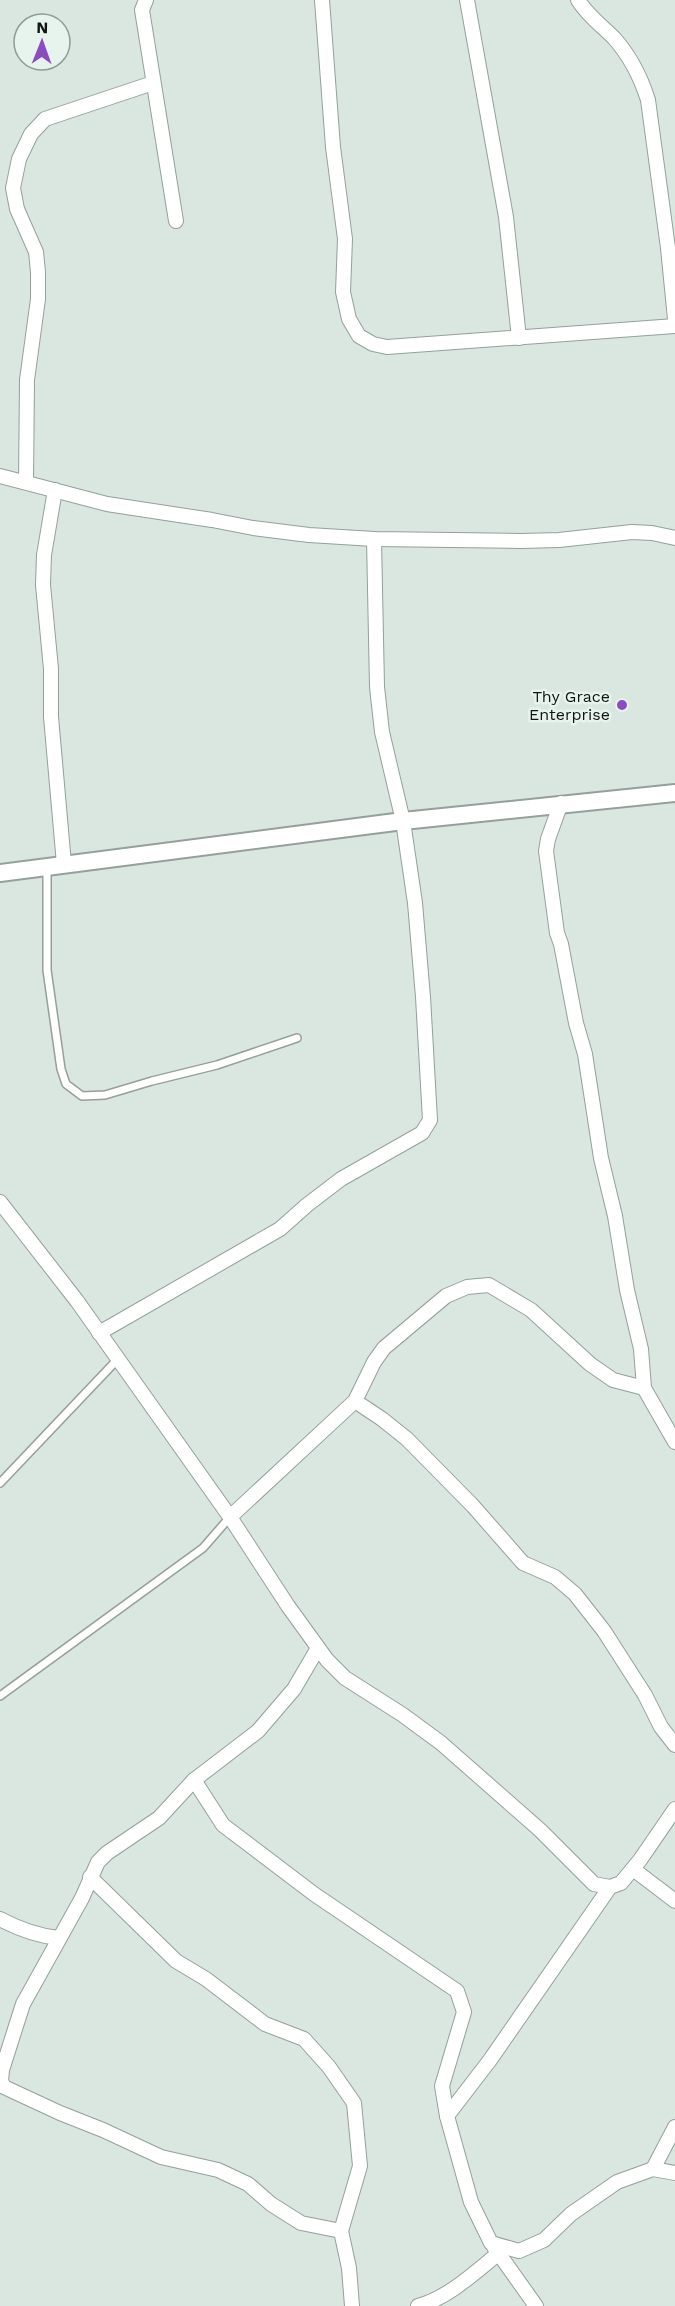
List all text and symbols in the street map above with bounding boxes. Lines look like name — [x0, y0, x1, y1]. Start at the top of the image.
north arrow — [12, 12, 72, 72]
text: N — [36, 18, 48, 37]
place label: Thy Grace Enterprise — [529, 687, 610, 724]
marker: Thy Grace Enterprise — [615, 698, 629, 712]

